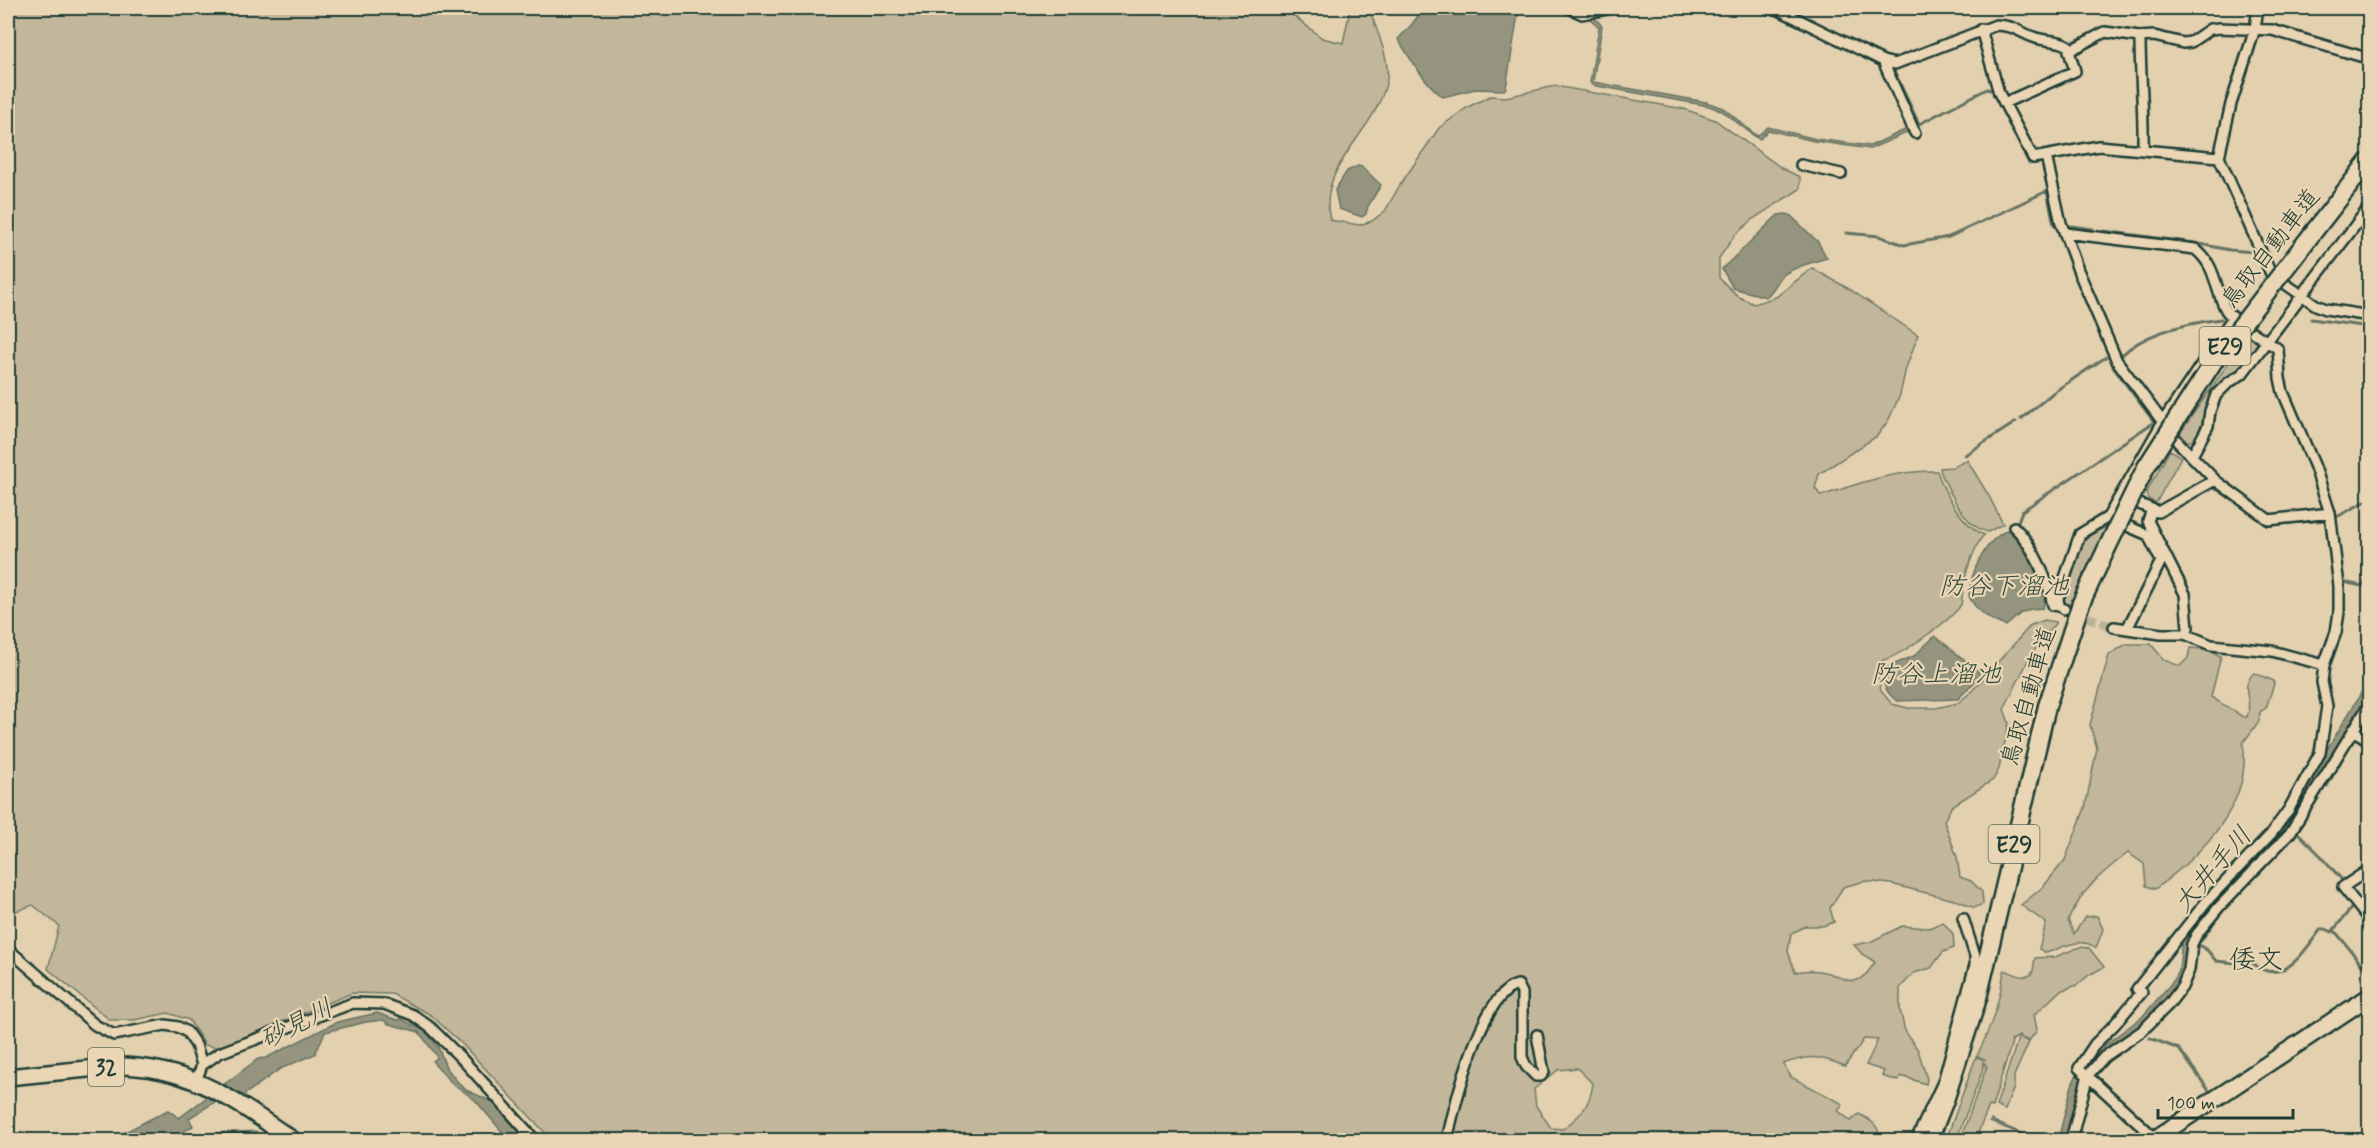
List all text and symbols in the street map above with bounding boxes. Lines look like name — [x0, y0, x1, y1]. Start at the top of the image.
street label: 鳥取自動車道 — [2215, 183, 2328, 315]
road number: E29 — [2200, 327, 2250, 365]
water label: 防谷下溜池 — [1939, 570, 2070, 604]
street label: 鳥取自動車道 — [1995, 623, 2064, 770]
water label: 防谷上溜池 — [1871, 658, 2002, 692]
water label: 大井手川 — [2167, 820, 2260, 921]
road number: E29 — [1988, 825, 2040, 863]
district label: 倭文 — [2229, 943, 2283, 978]
water label: 砂見川 — [254, 992, 339, 1058]
road number: 32 — [88, 1048, 124, 1086]
scale bar — [2158, 1082, 2293, 1120]
text: 100 m — [2167, 1092, 2215, 1116]

